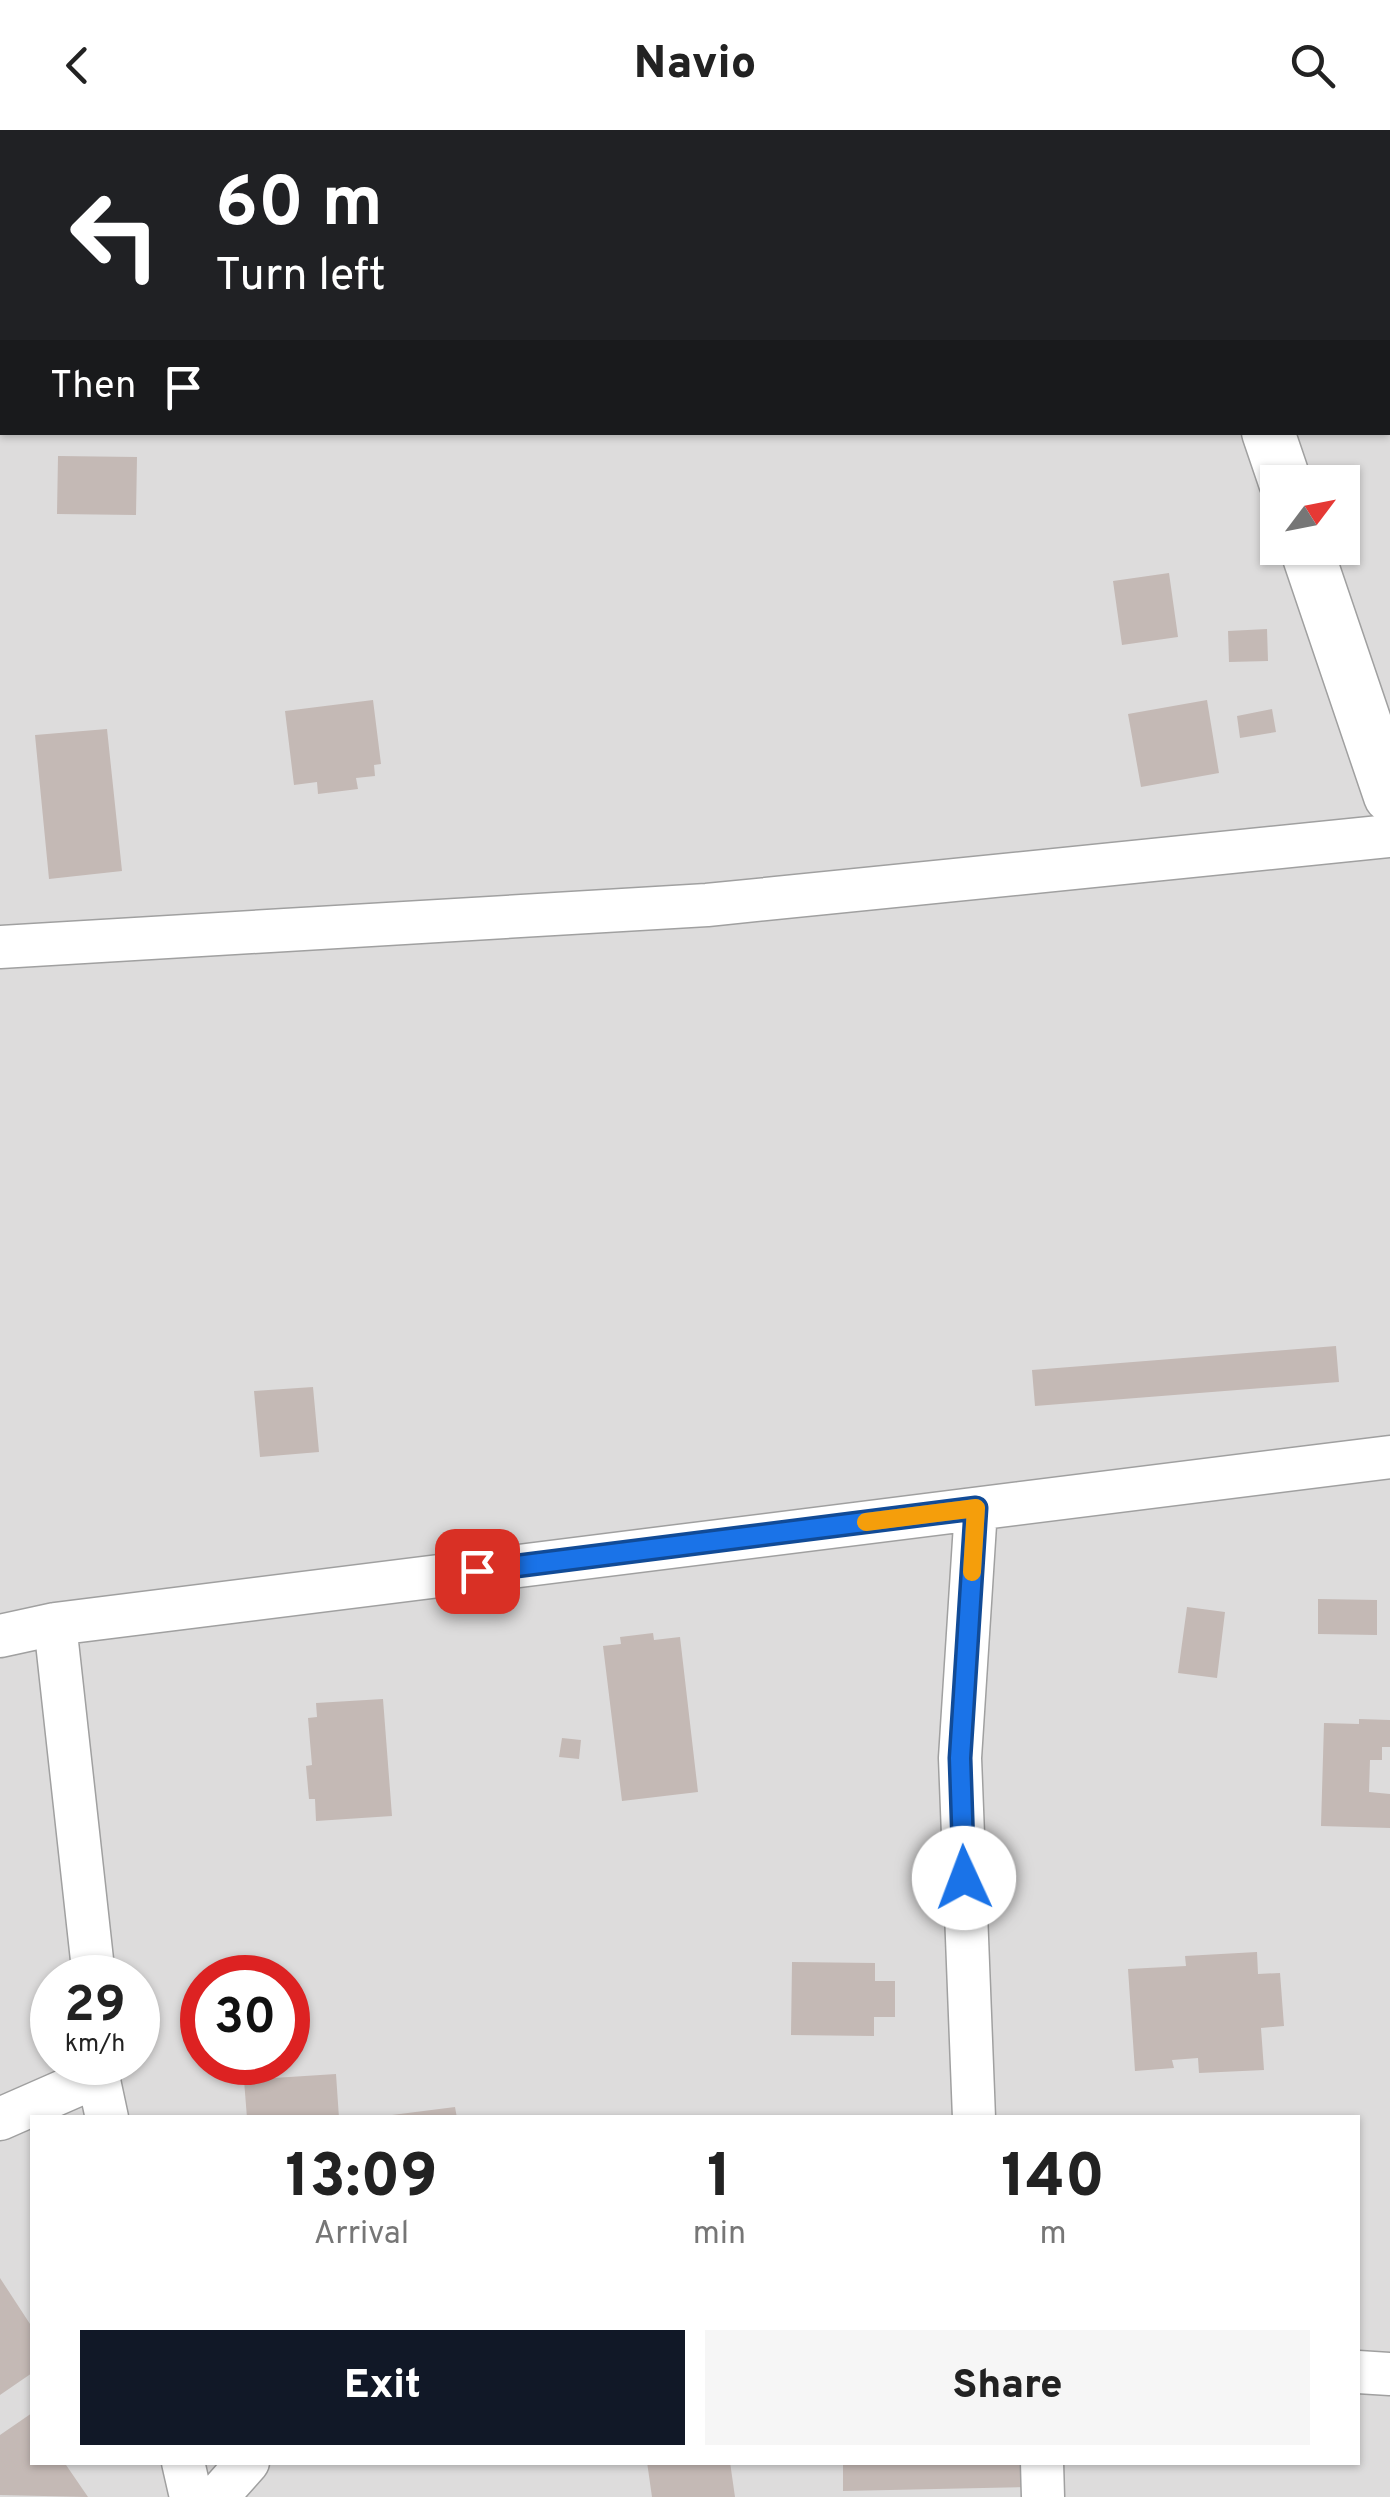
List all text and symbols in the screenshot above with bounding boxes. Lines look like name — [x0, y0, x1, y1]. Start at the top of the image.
text: Navio — [634, 37, 756, 94]
icon: back — [50, 38, 105, 93]
icon: search — [1285, 38, 1340, 93]
text: 60 m — [215, 162, 383, 251]
icon: left — [50, 170, 180, 300]
text: Turn left — [215, 249, 386, 306]
icon: arrive — [156, 360, 211, 415]
text: Then — [50, 363, 136, 412]
north arrow — [1260, 465, 1360, 565]
map controls — [1260, 465, 1360, 565]
pin — [435, 1529, 520, 1614]
icon: arrive — [450, 1544, 505, 1599]
position arrow — [912, 1826, 1016, 1930]
speed limit sign: 30 — [180, 1955, 310, 2085]
text: 29 — [64, 1976, 126, 2039]
text: km/h — [65, 2029, 125, 2061]
text: 13:09 — [285, 2142, 438, 2218]
text: 1 — [707, 2142, 732, 2218]
text: 140 — [1001, 2142, 1105, 2218]
text: Arrival — [314, 2215, 409, 2255]
text: min — [693, 2215, 746, 2255]
text: m — [1039, 2215, 1066, 2255]
button: Exit — [80, 2330, 685, 2445]
button: Share — [705, 2330, 1310, 2445]

